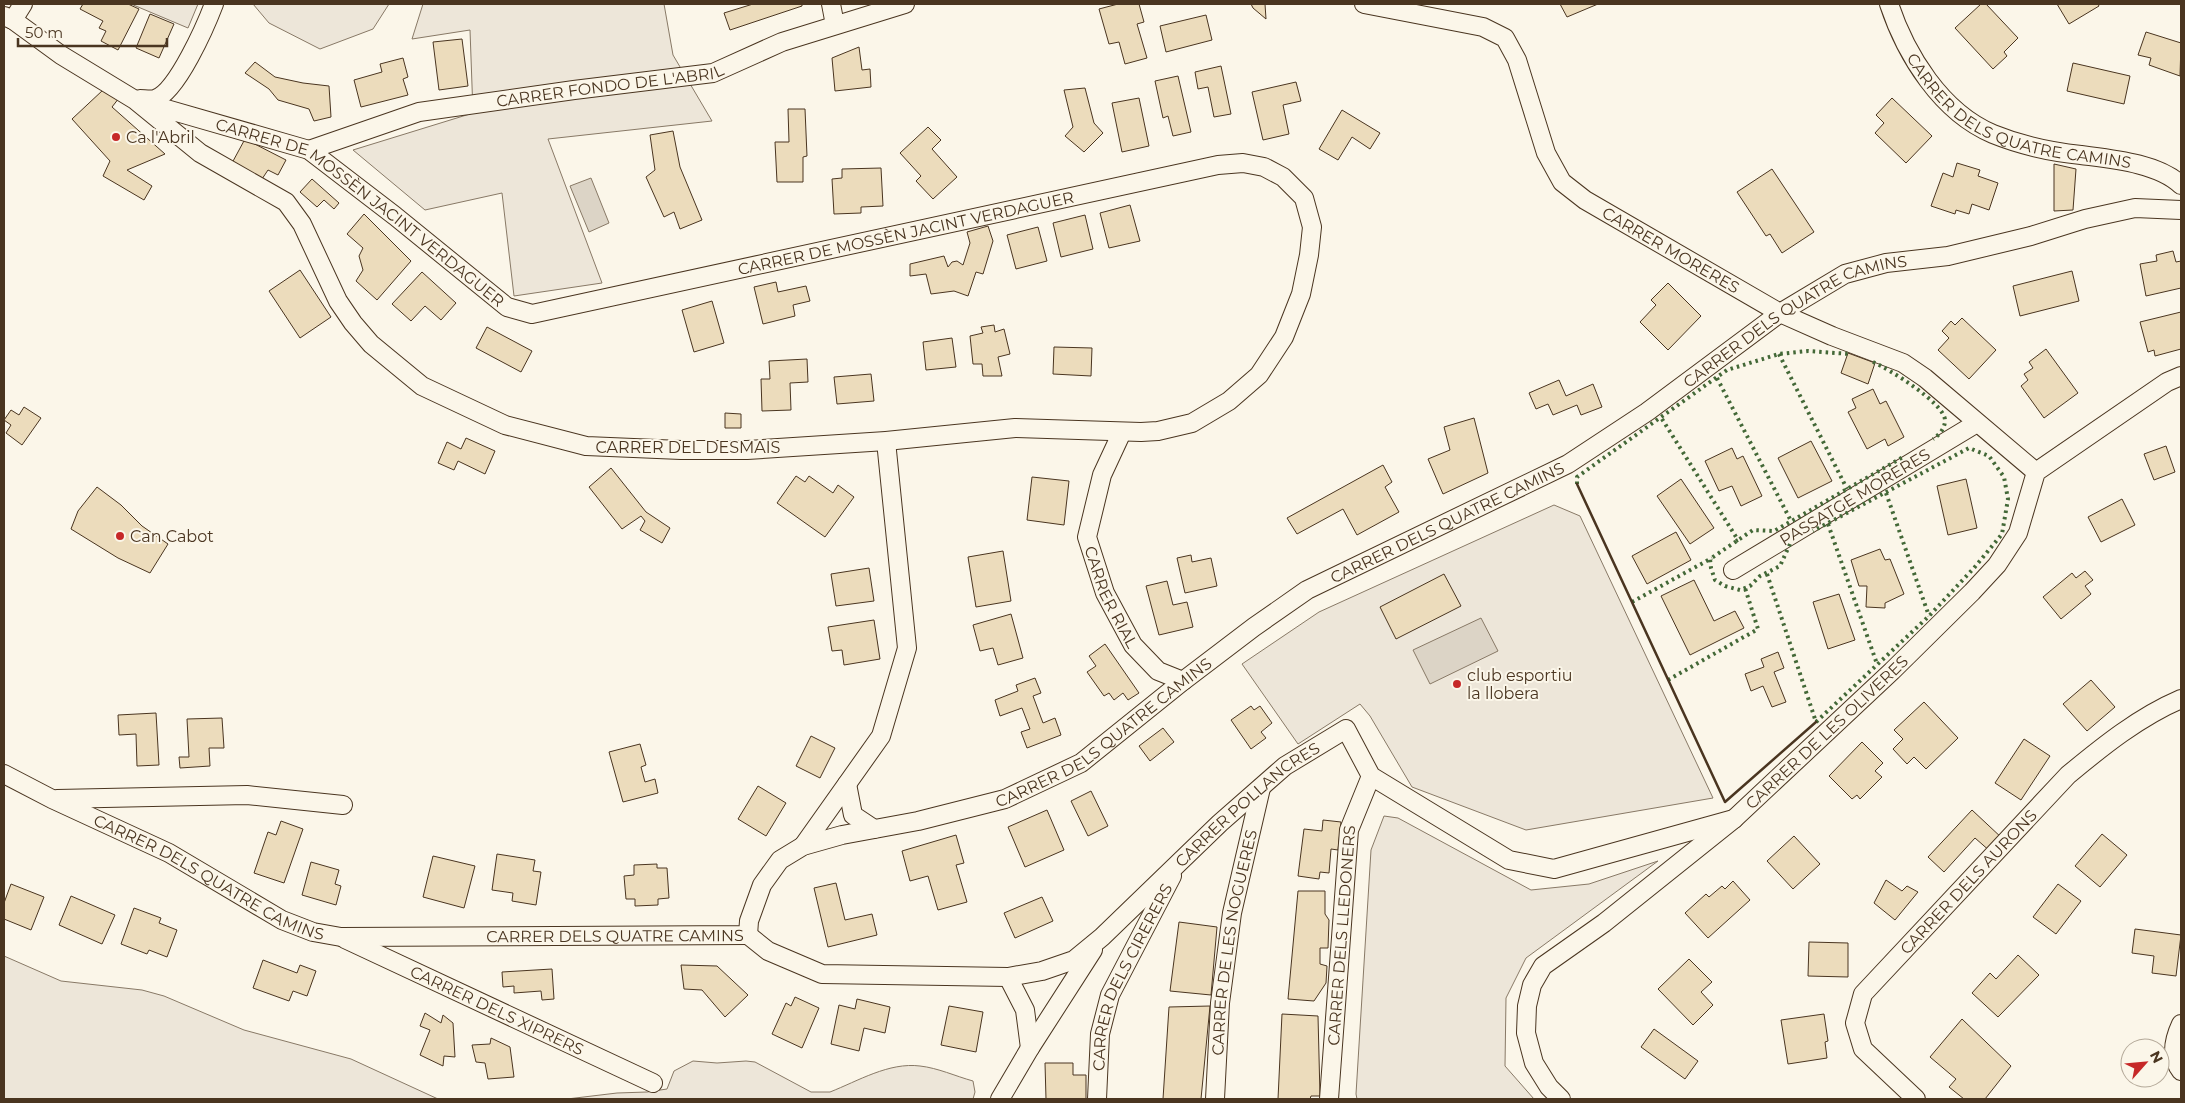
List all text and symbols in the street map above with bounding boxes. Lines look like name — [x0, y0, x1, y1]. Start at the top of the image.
scale bar — [18, 15, 166, 47]
text: 50 m — [25, 23, 63, 42]
street label: CARRER DELS QUATRE CAMINS — [1903, 50, 2133, 172]
street label: CARRER FONDO DE L'ABRIL — [495, 60, 727, 110]
street label: CARRER DE MOSSÈN JACINT VERDAGUER — [214, 114, 508, 311]
place label: Ca l'Abril — [126, 128, 195, 147]
marker: Ca l'Abril — [110, 131, 122, 143]
street label: CARRER DE MOSSÈN JACINT VERDAGUER — [736, 187, 1075, 279]
street label: CARRER MORERES — [1599, 203, 1743, 297]
street label: CARRER DELS QUATRE CAMINS — [1679, 251, 1908, 391]
street label: CARRER DEL DESMAIS — [596, 438, 781, 457]
street label: PASSATGE MORERES — [1776, 444, 1933, 549]
street label: CARRER DELS QUATRE CAMINS — [1327, 458, 1567, 587]
place label: Can Cabot — [130, 527, 214, 546]
marker: Can Cabot — [114, 530, 126, 542]
street label: CARRER RIAL — [1081, 544, 1142, 651]
street label: CARRER DE LES OLIVERES — [1741, 651, 1912, 813]
street label: CARRER DELS QUATRE CAMINS — [994, 653, 1215, 811]
place label: club esportiu la llobera — [1467, 666, 1573, 703]
marker: club esportiu la llobera — [1451, 678, 1463, 690]
street label: CARRER POLLANCRES — [1171, 738, 1323, 871]
street label: CARRER DELS AURONS — [1896, 805, 2041, 958]
street label: CARRER DELS QUATRE CAMINS — [91, 810, 326, 943]
street label: CARRER DELS LLEDONERS — [1323, 824, 1359, 1046]
street label: CARRER DE LES NOGUERES — [1208, 827, 1261, 1056]
street label: CARRER DELS CIRERERS — [1089, 880, 1176, 1071]
street label: CARRER DELS QUATRE CAMINS — [486, 926, 744, 946]
street label: CARRER DELS XIPRERS — [407, 961, 587, 1059]
north arrow — [2120, 1038, 2170, 1088]
text: N — [2146, 1048, 2167, 1066]

